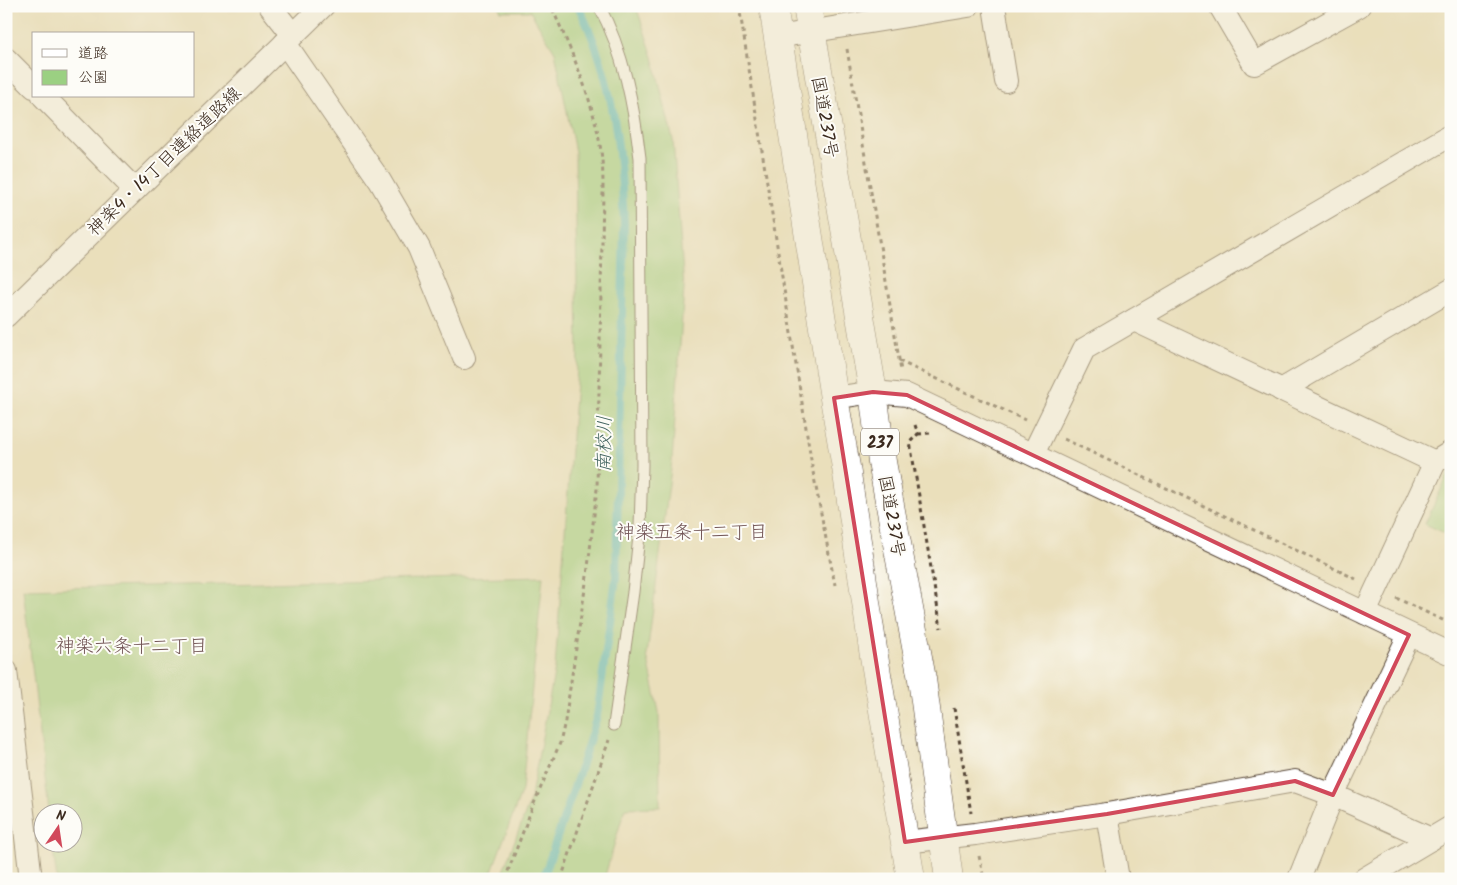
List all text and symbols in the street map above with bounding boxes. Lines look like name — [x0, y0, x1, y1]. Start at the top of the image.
legend — [32, 32, 195, 98]
text: 道路 — [78, 42, 108, 66]
text: 公園 — [78, 66, 108, 90]
street label: 国道237号 — [802, 74, 845, 161]
street label: 神楽4・14丁目連絡道路線 — [81, 80, 249, 244]
water label: 南校川 — [590, 415, 620, 473]
road number: 237 — [861, 428, 899, 456]
street label: 国道237号 — [869, 473, 912, 560]
district label: 神楽五条十二丁目 — [616, 518, 768, 548]
district label: 神楽六条十二丁目 — [56, 632, 208, 662]
north arrow — [32, 802, 82, 852]
text: N — [54, 805, 68, 828]

